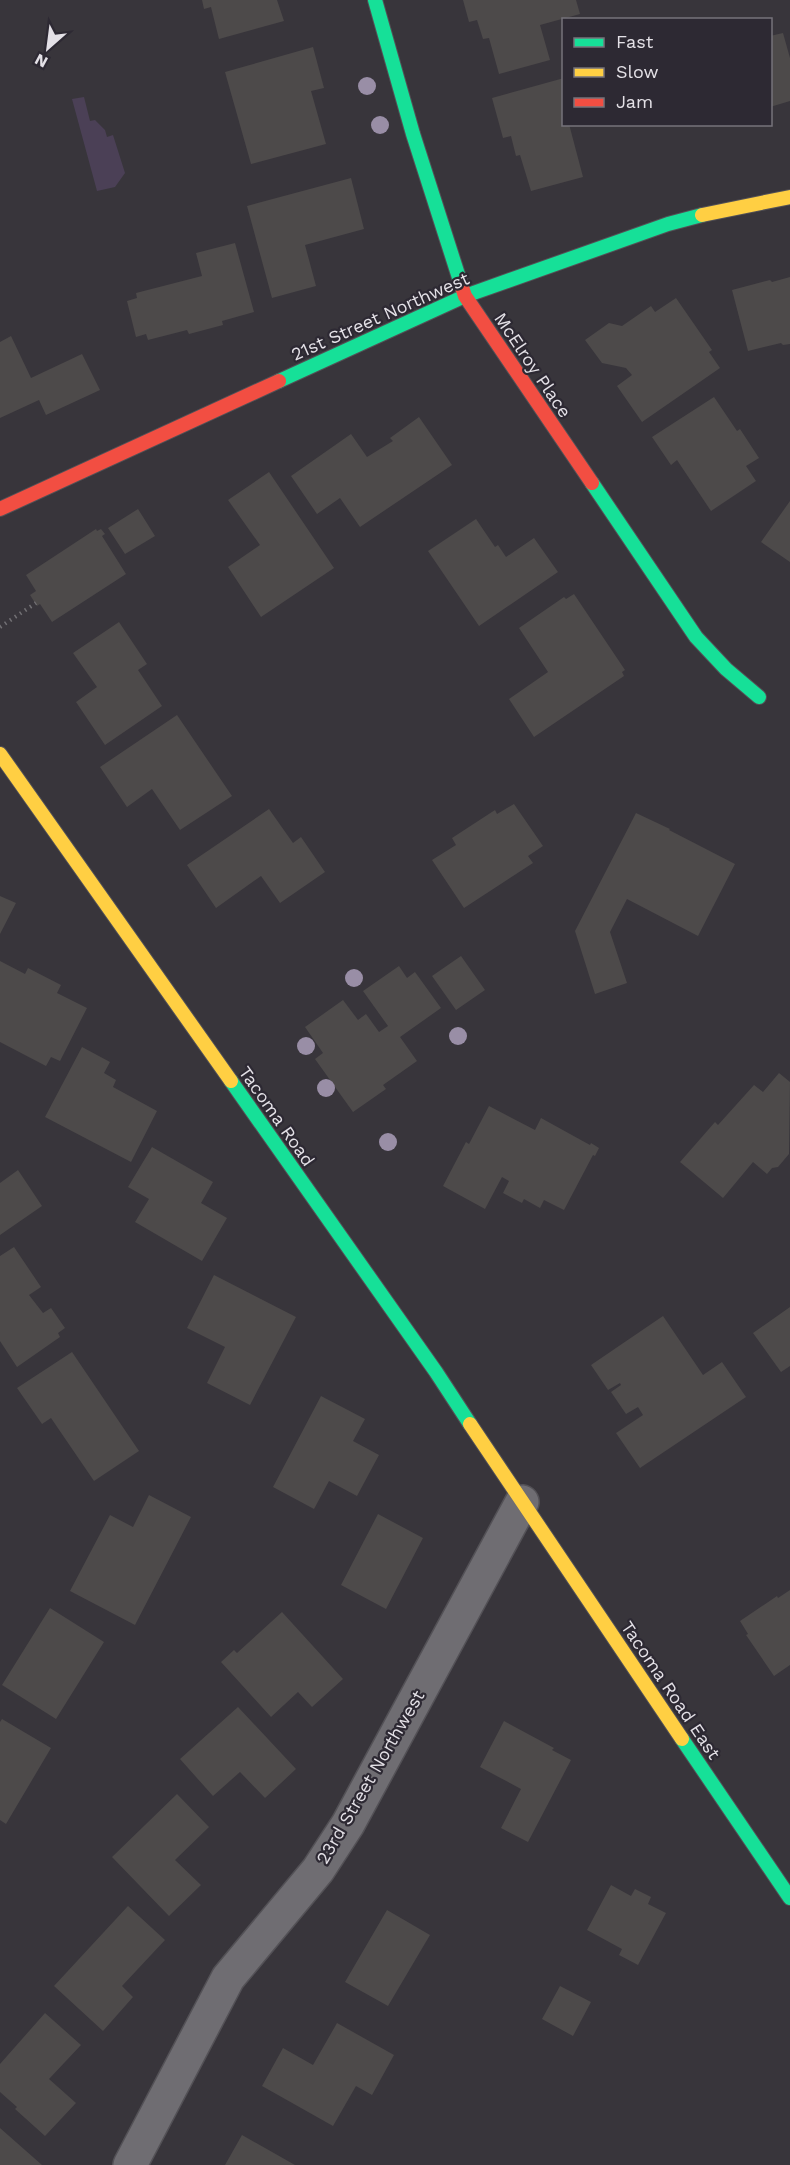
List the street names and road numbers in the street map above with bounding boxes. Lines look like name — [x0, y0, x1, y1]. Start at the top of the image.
street label: 21st Street Northwest — [288, 267, 473, 365]
street label: McElroy Place — [490, 309, 576, 421]
street label: Tacoma Road — [235, 1062, 319, 1170]
street label: Tacoma Road East — [617, 1617, 725, 1763]
street label: 23rd Street Northwest — [312, 1686, 429, 1868]

